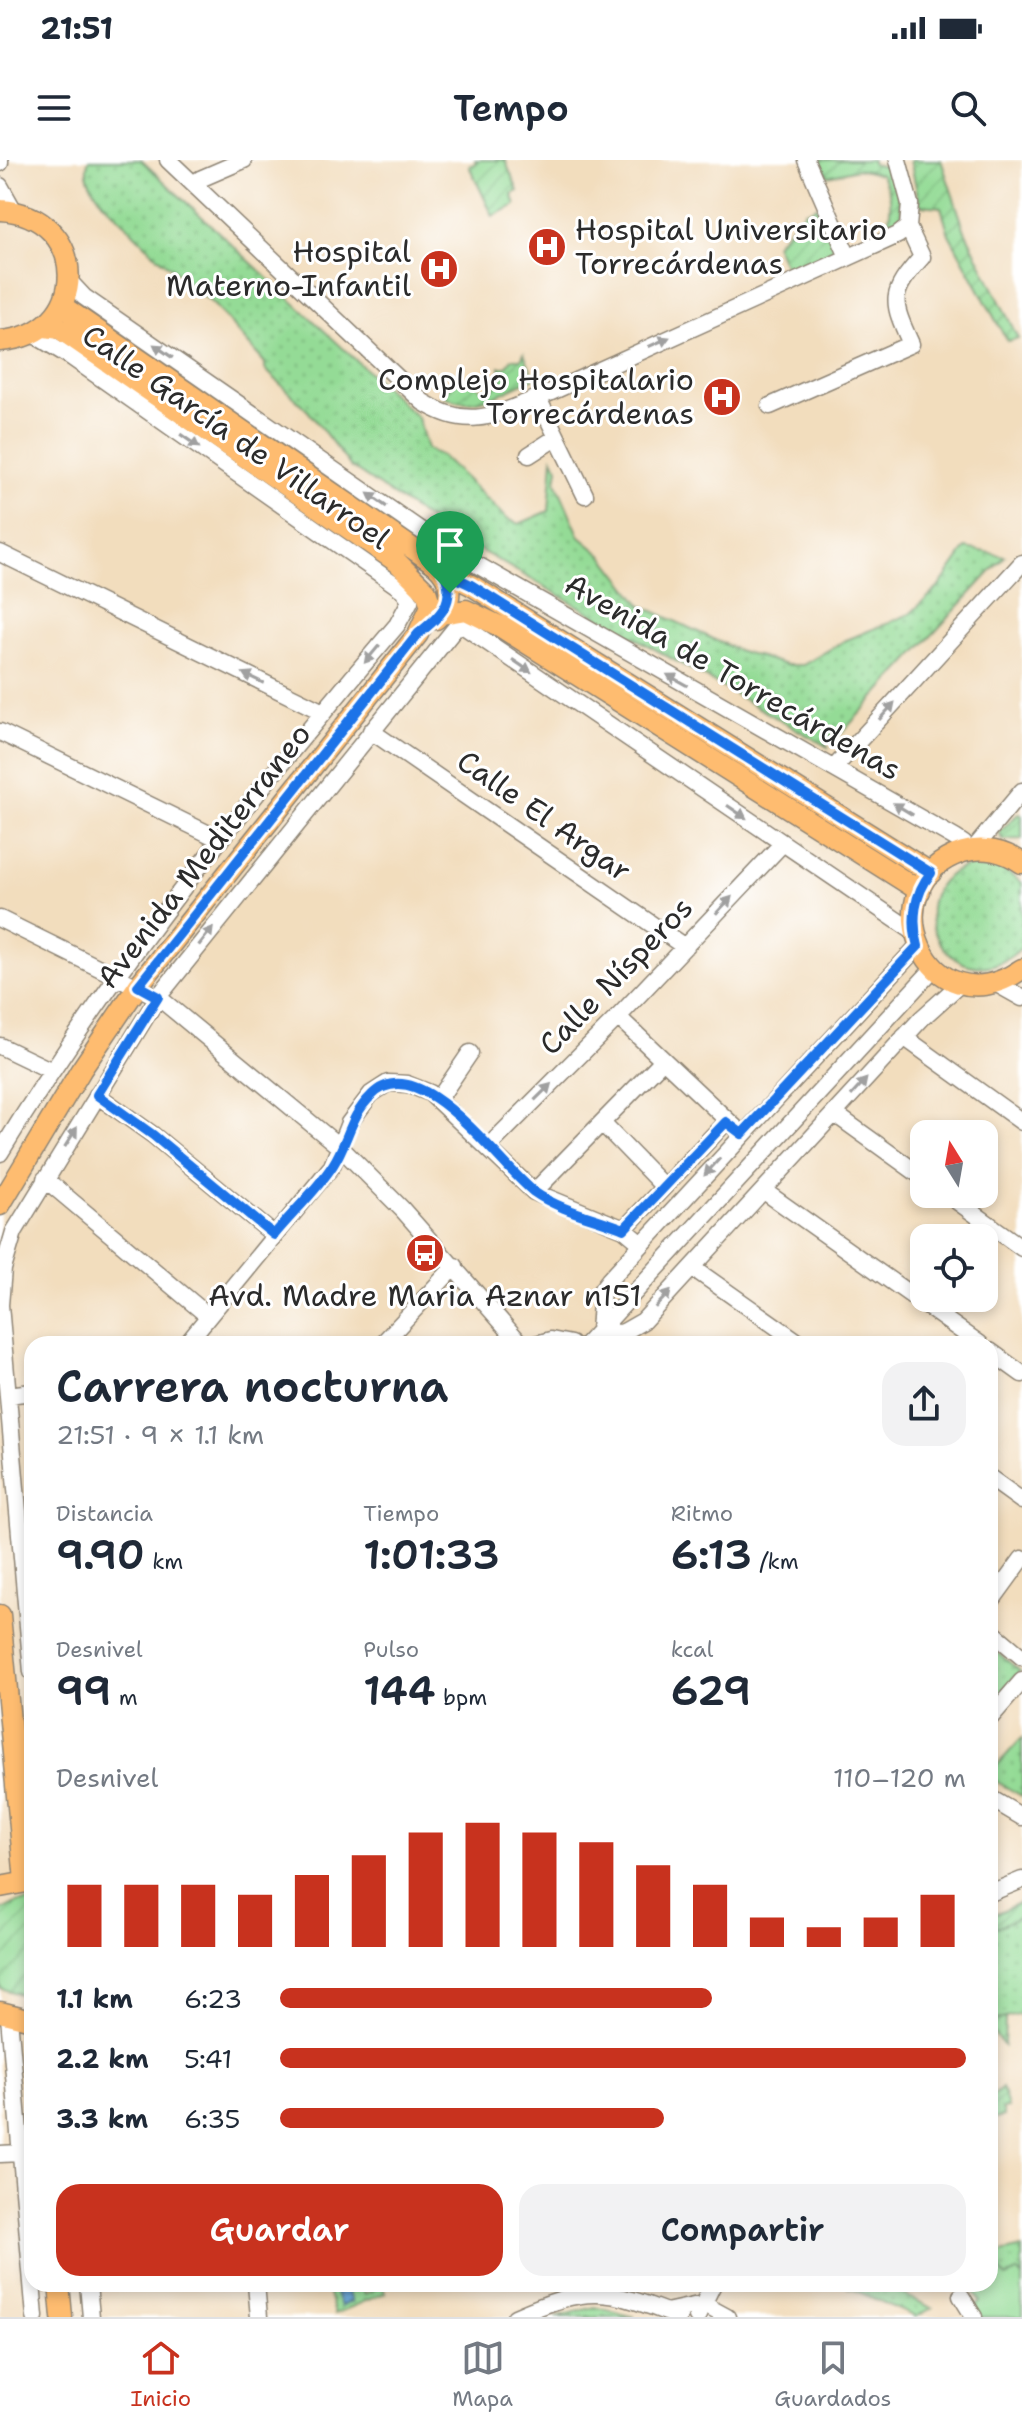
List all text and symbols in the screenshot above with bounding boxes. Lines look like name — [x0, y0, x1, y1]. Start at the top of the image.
text: 21:51 — [40, 8, 113, 49]
text: Tempo — [453, 84, 569, 133]
icon: menu — [32, 86, 76, 130]
icon: search — [946, 86, 990, 130]
place label: Hospital Universitario Torrecárdenas — [575, 209, 887, 284]
hospital icon: Hospital Universitario Torrecárdenas — [526, 226, 568, 268]
place label: Hospital Materno-Infantil — [166, 231, 411, 306]
hospital icon: Hospital Materno-Infantil — [418, 248, 460, 290]
street label: Calle García de Villarroel — [74, 315, 398, 559]
one-way arrow — [648, 335, 671, 349]
one-way arrow — [153, 344, 174, 359]
place label: Complejo Hospitalario Torrecárdenas — [378, 359, 694, 434]
hospital icon: Complejo Hospitalario Torrecárdenas — [701, 376, 743, 418]
one-way arrow — [180, 433, 201, 448]
one-way arrow — [366, 493, 387, 508]
pin — [416, 511, 484, 593]
icon: arrive — [428, 523, 472, 567]
street label: Avenida de Torrecárdenas — [558, 563, 909, 790]
one-way arrow — [364, 643, 381, 663]
one-way arrow — [511, 658, 532, 673]
one-way arrow — [242, 671, 265, 685]
one-way arrow — [666, 673, 688, 687]
one-way arrow — [878, 701, 895, 721]
street label: Avenida Mediterraneo — [87, 715, 320, 997]
street label: Calle El Argar — [449, 740, 640, 891]
one-way arrow — [892, 802, 914, 816]
one-way arrow — [726, 804, 748, 818]
street label: Calle Nísperos — [530, 888, 702, 1064]
one-way arrow — [714, 896, 733, 915]
one-way arrow — [197, 926, 214, 946]
one-way arrow — [849, 1078, 867, 1097]
one-way arrow — [534, 1082, 553, 1101]
north arrow — [910, 1120, 998, 1208]
map controls — [910, 1120, 998, 1312]
one-way arrow — [64, 1126, 78, 1148]
one-way arrow — [704, 1157, 722, 1176]
button: locate — [910, 1224, 998, 1312]
bus stop icon: Avd. Madre Maria Aznar n151 — [404, 1232, 446, 1274]
place label: Avd. Madre Maria Aznar n151 — [208, 1275, 642, 1316]
one-way arrow — [654, 1290, 672, 1309]
text: Carrera nocturna — [56, 1357, 448, 1416]
button: share — [882, 1362, 966, 1446]
text: 21:51 · 9 × 1.1 km — [56, 1417, 264, 1452]
text: Distancia — [56, 1499, 153, 1528]
text: Tiempo — [363, 1499, 439, 1528]
text: Ritmo — [671, 1499, 733, 1528]
text: 9.90 — [56, 1528, 145, 1582]
text: 1:01:33 — [363, 1528, 500, 1582]
text: 6:13 — [671, 1528, 752, 1582]
text: km — [145, 1547, 183, 1576]
text: /km — [752, 1547, 799, 1576]
text: Desnivel — [56, 1635, 143, 1664]
text: Pulso — [363, 1635, 419, 1664]
text: kcal — [671, 1635, 713, 1664]
text: 99 — [56, 1664, 111, 1718]
text: 144 — [363, 1664, 435, 1718]
text: 629 — [671, 1664, 751, 1718]
text: m — [111, 1683, 138, 1712]
text: bpm — [435, 1683, 487, 1712]
text: Desnivel — [56, 1760, 158, 1795]
text: 110–120 m — [833, 1760, 966, 1795]
text: 1.1 km — [56, 1981, 133, 2016]
text: 6:23 — [184, 1981, 242, 2016]
text: 2.2 km — [56, 2041, 149, 2076]
text: 5:41 — [184, 2041, 232, 2076]
text: 3.3 km — [56, 2101, 148, 2136]
text: 6:35 — [184, 2101, 240, 2136]
button: Guardar — [56, 2184, 503, 2276]
button: Compartir — [519, 2184, 966, 2276]
tab: Inicio — [131, 2336, 191, 2413]
tab: Mapa — [452, 2336, 513, 2413]
tab: Guardados — [774, 2336, 891, 2413]

